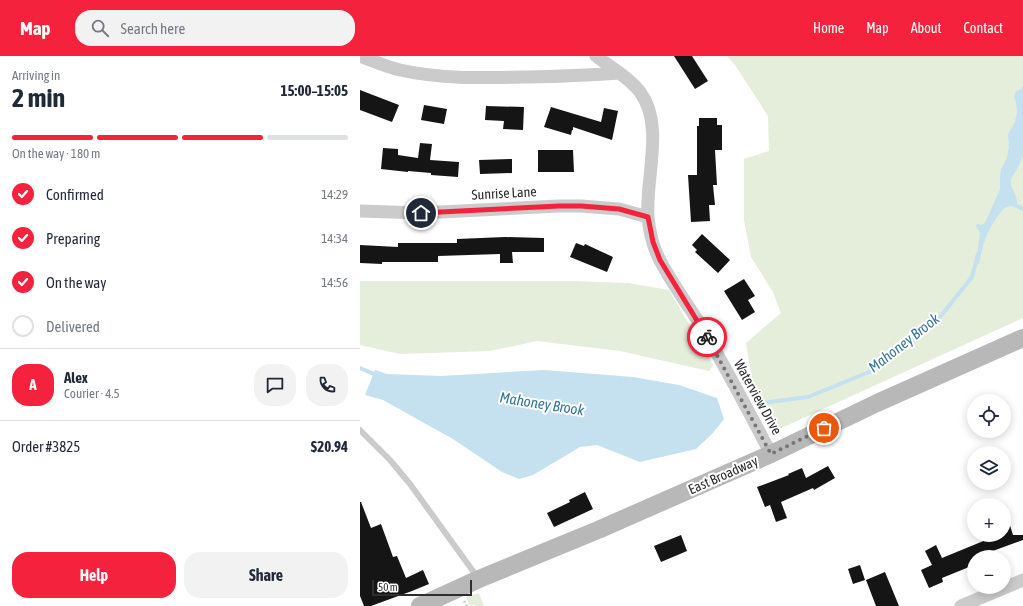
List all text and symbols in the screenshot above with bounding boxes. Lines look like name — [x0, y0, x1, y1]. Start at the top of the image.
search box — [75, 10, 355, 46]
text: Map — [20, 17, 51, 39]
icon: search — [89, 17, 111, 39]
text: Search here — [121, 20, 185, 37]
text: Home — [813, 20, 844, 36]
text: Map — [866, 20, 889, 36]
text: About — [911, 20, 942, 36]
text: Contact — [964, 20, 1003, 36]
text: Arriving in — [12, 68, 60, 83]
text: 15:00–15:05 — [280, 82, 348, 99]
text: 2 min — [12, 83, 65, 113]
text: On the way · 180 m — [12, 146, 100, 161]
icon: check — [12, 183, 34, 205]
street label: Sunrise Lane — [471, 183, 537, 203]
text: Confirmed — [46, 186, 104, 203]
text: 14:29 — [321, 187, 348, 202]
pin — [404, 196, 438, 230]
icon: home — [410, 202, 432, 224]
icon: check — [12, 227, 34, 249]
text: Preparing — [46, 230, 100, 247]
text: 14:34 — [321, 231, 348, 246]
icon: check — [12, 271, 34, 293]
text: On the way — [46, 274, 107, 291]
text: 14:56 — [321, 275, 348, 290]
water label: Mahoney Brook — [865, 309, 943, 376]
courier — [687, 317, 727, 357]
text: Delivered — [46, 318, 100, 335]
icon: bike — [696, 326, 718, 348]
street label: Waterview Drive — [731, 357, 785, 437]
button: chat — [254, 364, 296, 406]
button: phone — [306, 364, 348, 406]
text: Alex — [64, 369, 88, 386]
text: A — [29, 376, 37, 393]
text: Courier · 4.5 — [64, 386, 120, 401]
water label: Mahoney Brook — [499, 388, 586, 419]
map controls — [967, 394, 1011, 594]
button: locate — [967, 394, 1011, 438]
pin — [807, 411, 841, 445]
icon: bag — [813, 417, 835, 439]
text: Order #3825 — [12, 438, 80, 455]
text: $20.94 — [311, 438, 348, 455]
button: layers — [967, 446, 1011, 490]
street label: East Broadway — [686, 452, 760, 497]
button: + — [967, 498, 1011, 542]
button: − — [967, 550, 1011, 594]
button: Help — [12, 552, 176, 598]
button: Share — [184, 552, 348, 598]
scale bar — [372, 578, 472, 597]
text: 50 m — [378, 581, 398, 593]

